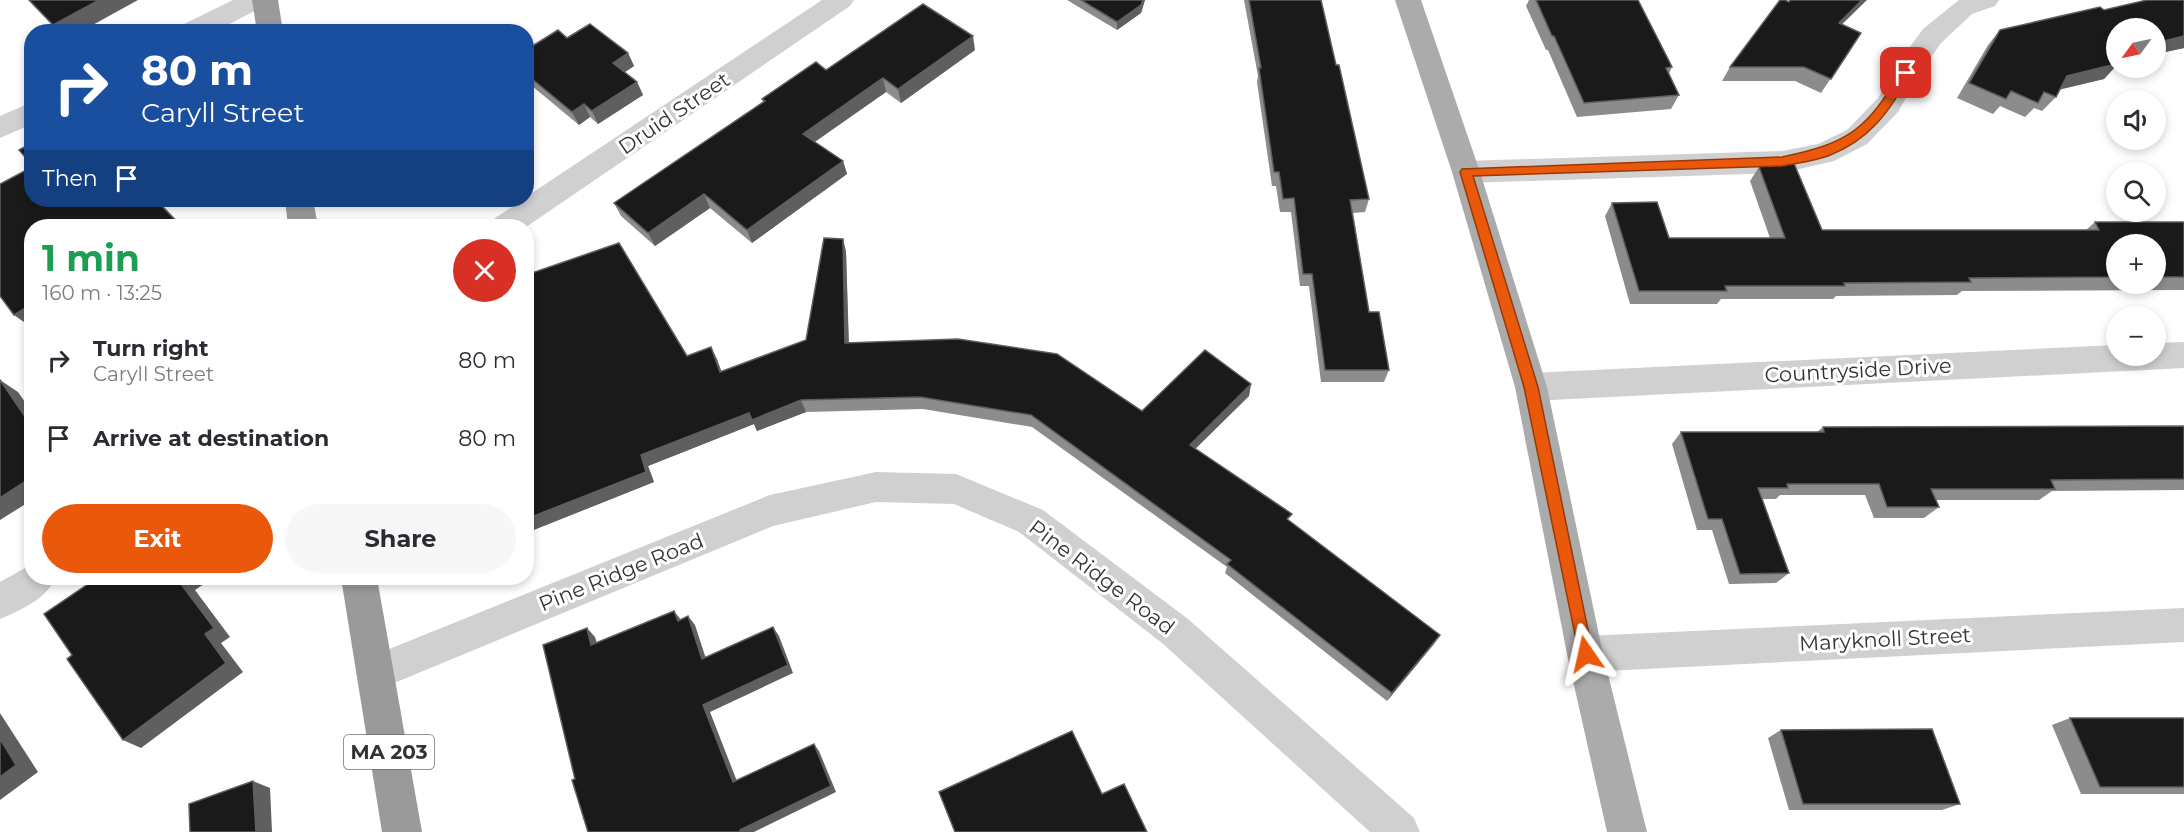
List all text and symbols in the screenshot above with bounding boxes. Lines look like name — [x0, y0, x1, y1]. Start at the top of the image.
north arrow — [2106, 18, 2166, 78]
map controls — [2106, 18, 2166, 366]
text: 80 m — [141, 44, 253, 96]
pin — [1880, 47, 1931, 98]
icon: right — [42, 48, 120, 126]
icon: arrive — [1889, 56, 1922, 89]
street label: Druid Street — [614, 67, 734, 159]
button: sound — [2106, 90, 2166, 150]
text: Caryll Street — [141, 96, 304, 129]
icon: arrive — [110, 162, 143, 195]
button: search — [2106, 162, 2166, 222]
text: Then — [42, 165, 98, 192]
button: + — [2106, 234, 2166, 294]
text: 1 min — [42, 236, 140, 280]
button: close — [453, 239, 516, 302]
text: 160 m · 13:25 — [42, 281, 162, 305]
button: − — [2106, 306, 2166, 366]
text: Turn right — [93, 335, 208, 362]
icon: right — [42, 344, 75, 377]
text: 80 m — [458, 347, 516, 374]
street label: Countryside Drive — [1764, 353, 1952, 387]
text: Caryll Street — [93, 362, 214, 386]
icon: arrive — [42, 422, 75, 455]
text: Arrive at destination — [93, 425, 329, 452]
text: 80 m — [458, 425, 516, 452]
button: Exit — [42, 504, 273, 573]
button: Share — [285, 504, 516, 573]
street label: Pine Ridge Road — [1024, 514, 1180, 640]
street label: Pine Ridge Road — [535, 528, 707, 616]
position arrow — [1554, 622, 1618, 686]
street label: Maryknoll Street — [1798, 622, 1972, 656]
road number: MA 203 — [344, 735, 434, 769]

